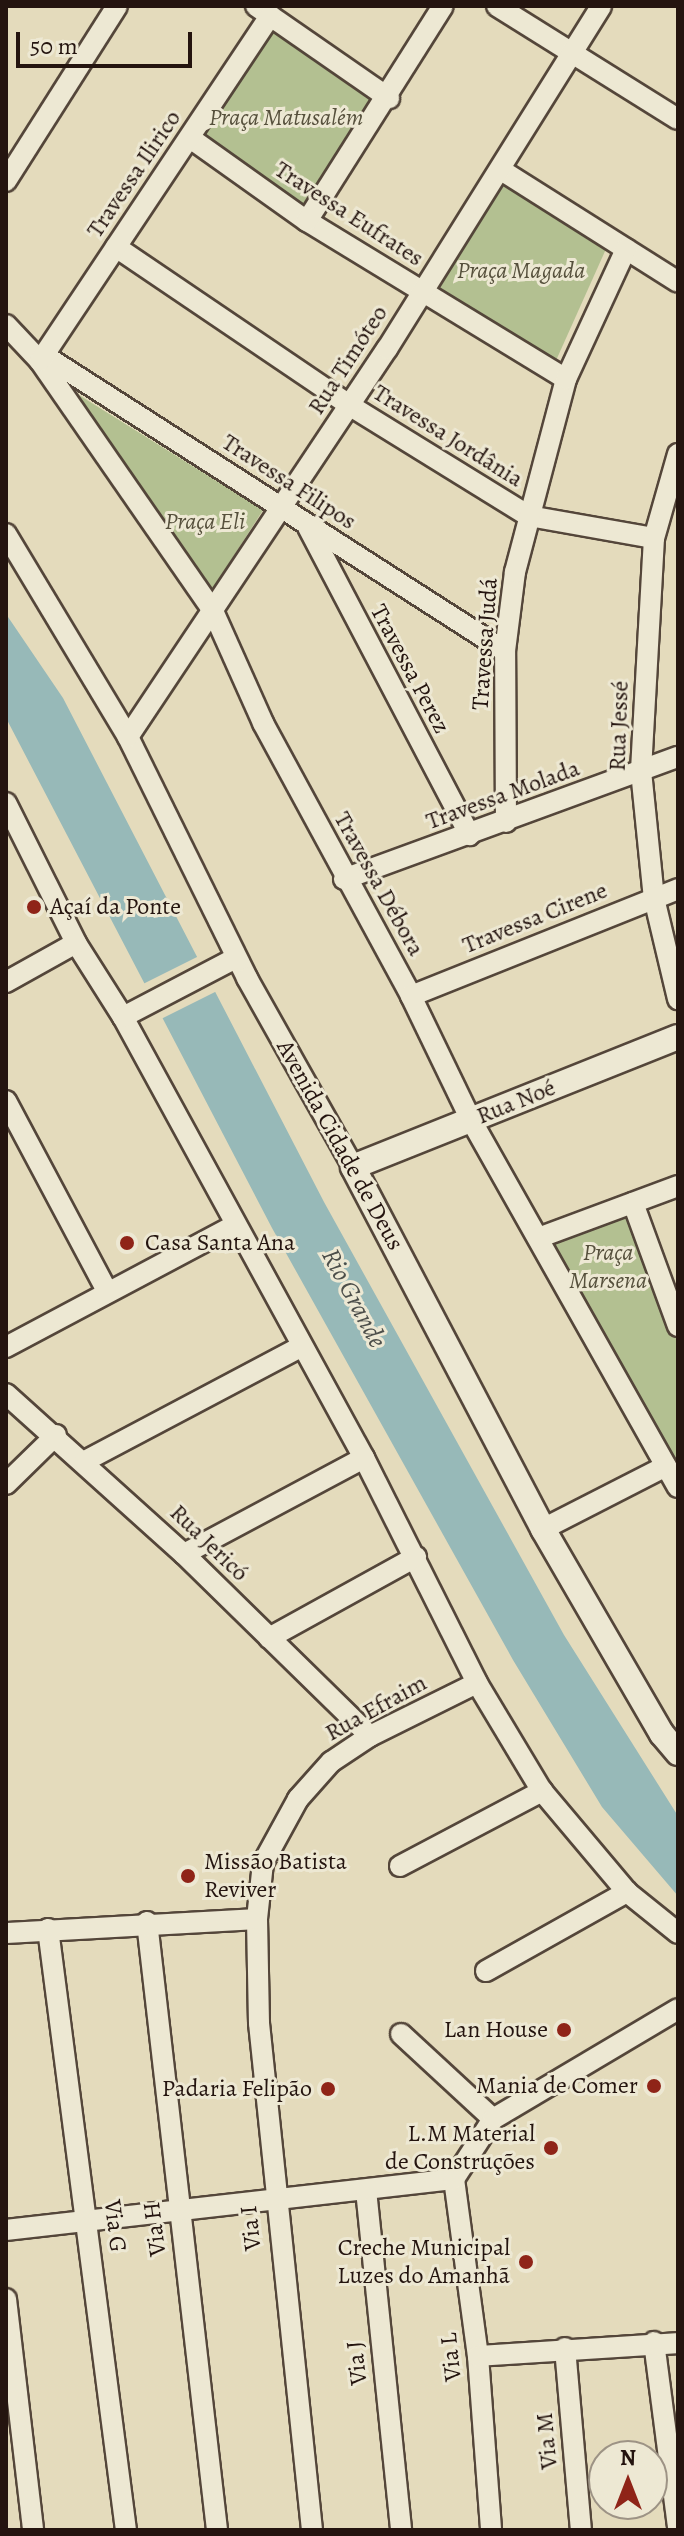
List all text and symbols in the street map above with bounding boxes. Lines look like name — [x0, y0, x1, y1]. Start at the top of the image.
scale bar — [20, 16, 196, 66]
text: 50 m — [30, 30, 78, 62]
park label: Praça Matusalém — [209, 104, 363, 132]
street label: Travessa Ilirico — [81, 105, 187, 243]
street label: Travessa Eufrates — [269, 155, 429, 273]
park label: Praça Magada — [457, 257, 585, 285]
street label: Rua Timóteo — [302, 300, 394, 420]
street label: Travessa Jordânia — [368, 378, 528, 494]
street label: Travessa Filipos — [217, 428, 361, 536]
park label: Praça Eli — [165, 508, 245, 536]
street label: Travessa Judá — [466, 577, 504, 711]
street label: Travessa Perez — [364, 600, 456, 738]
street label: Rua Jessé — [603, 680, 635, 772]
street label: Travessa Molada — [422, 754, 584, 836]
street label: Travessa Débora — [328, 807, 430, 961]
street label: Travessa Cirene — [459, 876, 611, 960]
place label: Açaí da Ponte — [50, 893, 181, 921]
marker: Açaí da Ponte — [25, 898, 43, 916]
street label: Avenida Cidade de Deus — [270, 1035, 410, 1255]
street label: Rua Noé — [472, 1073, 560, 1131]
place label: Casa Santa Ana — [145, 1229, 295, 1257]
marker: Casa Santa Ana — [116, 1232, 138, 1254]
park label: Praça Marsena — [569, 1239, 647, 1295]
water label: Rio Grande — [315, 1243, 393, 1353]
street label: Rua Jericó — [164, 1499, 254, 1587]
street label: Rua Efraim — [320, 1668, 432, 1748]
place label: Missão Batista Reviver — [204, 1848, 347, 1904]
marker: Missão Batista Reviver — [179, 1867, 197, 1885]
place label: Lan House — [444, 2016, 548, 2044]
marker: Lan House — [555, 2021, 573, 2039]
place label: Mania de Comer — [476, 2072, 638, 2100]
place label: Padaria Felipão — [162, 2075, 312, 2103]
marker: Mania de Comer — [645, 2077, 663, 2095]
marker: Padaria Felipão — [319, 2080, 337, 2098]
place label: L.M Material de Construções — [385, 2120, 535, 2176]
marker: L.M Material de Construções — [542, 2139, 560, 2157]
street label: Via G — [98, 2198, 132, 2254]
street label: Via H — [137, 2200, 173, 2258]
street label: Via I — [234, 2204, 268, 2252]
place label: Creche Municipal Luzes do Amanhã — [337, 2234, 510, 2290]
marker: Creche Municipal Luzes do Amanhã — [517, 2253, 535, 2271]
street label: Via L — [434, 2331, 468, 2383]
street label: Via J — [340, 2339, 374, 2387]
street label: Via M — [530, 2411, 564, 2471]
north arrow — [588, 2440, 668, 2520]
text: N — [620, 2443, 636, 2473]

